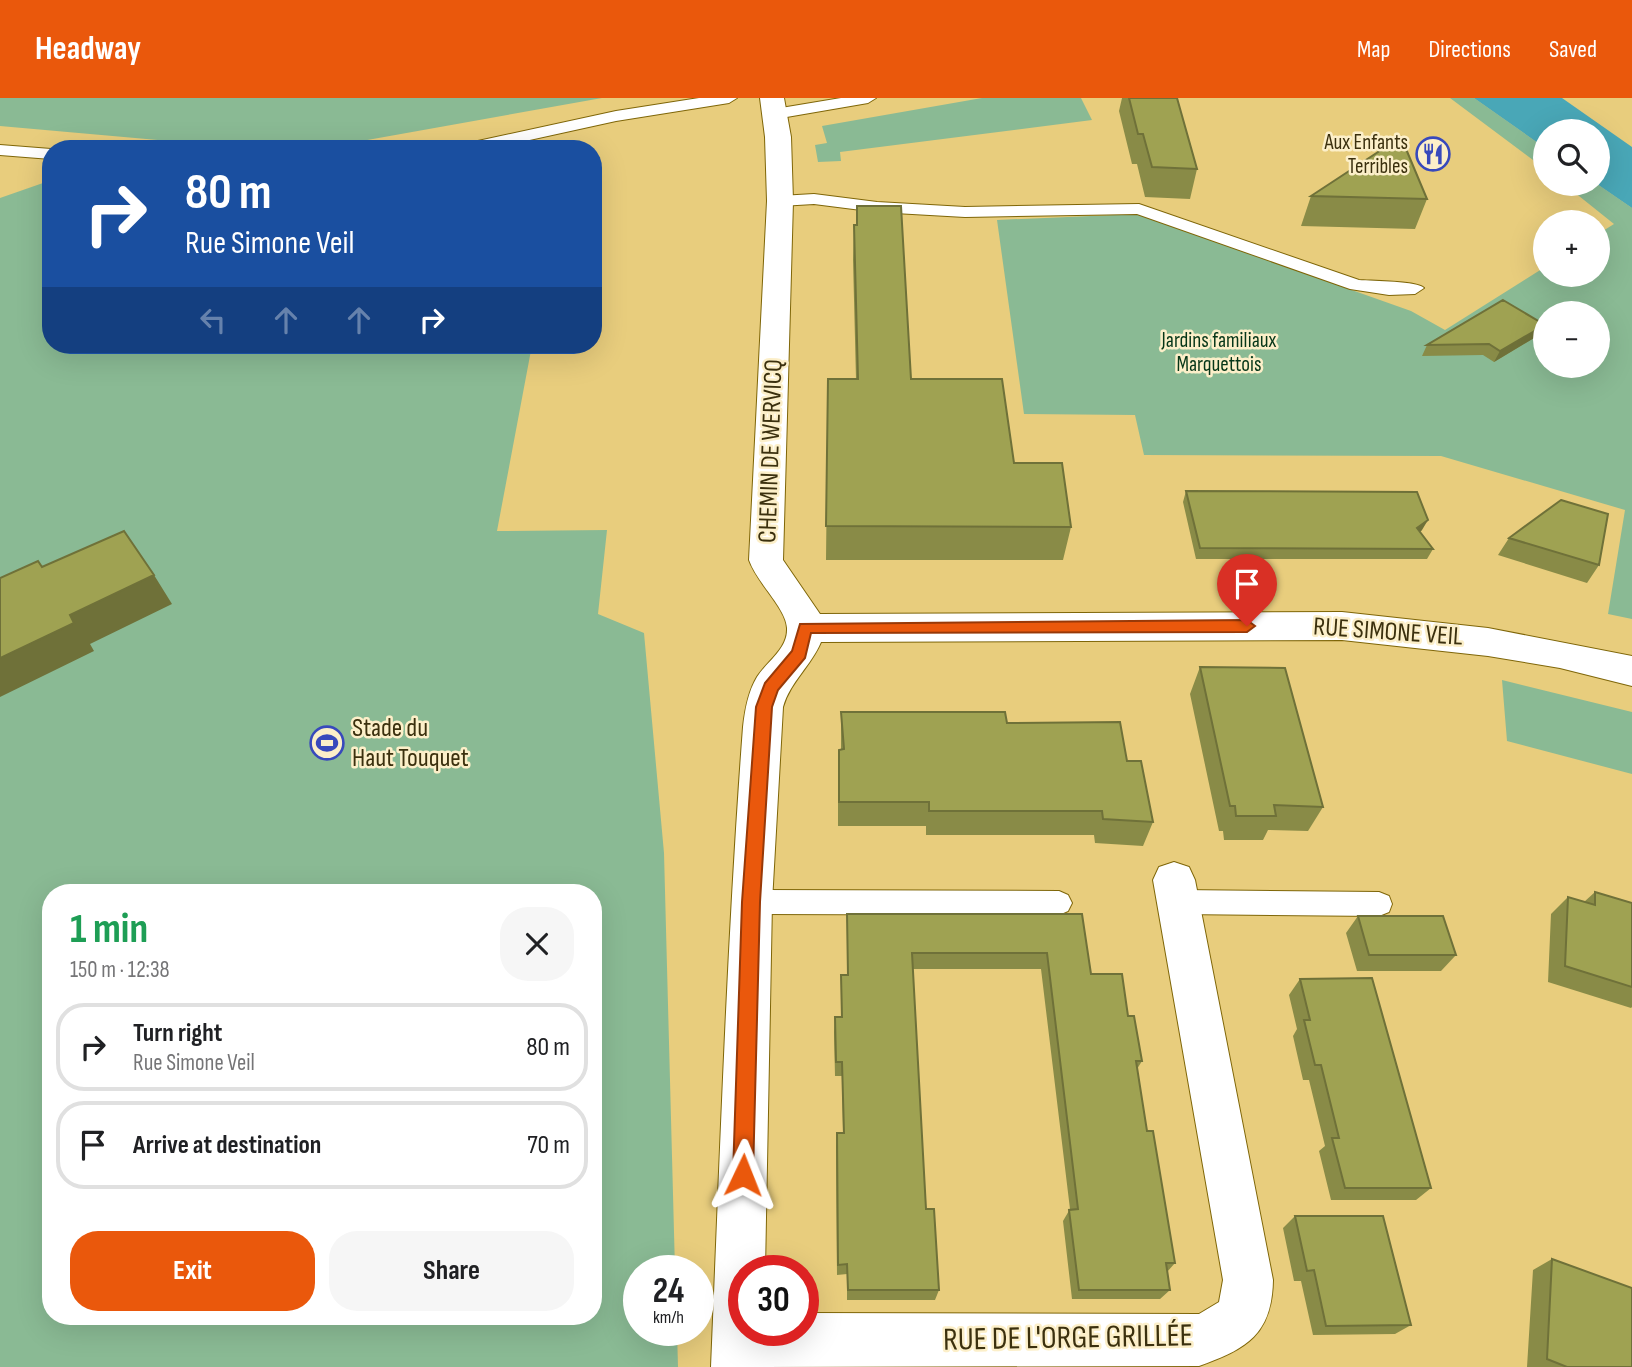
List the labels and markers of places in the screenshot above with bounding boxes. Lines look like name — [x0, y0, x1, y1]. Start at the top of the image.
place label: Aux Enfants Terribles — [1324, 130, 1408, 179]
restaurant icon: Aux Enfants Terribles — [1414, 135, 1452, 173]
pin — [1217, 554, 1277, 626]
place label: Stade du Haut Touquet — [352, 713, 469, 774]
sports icon: Stade du Haut Touquet — [308, 724, 346, 762]

